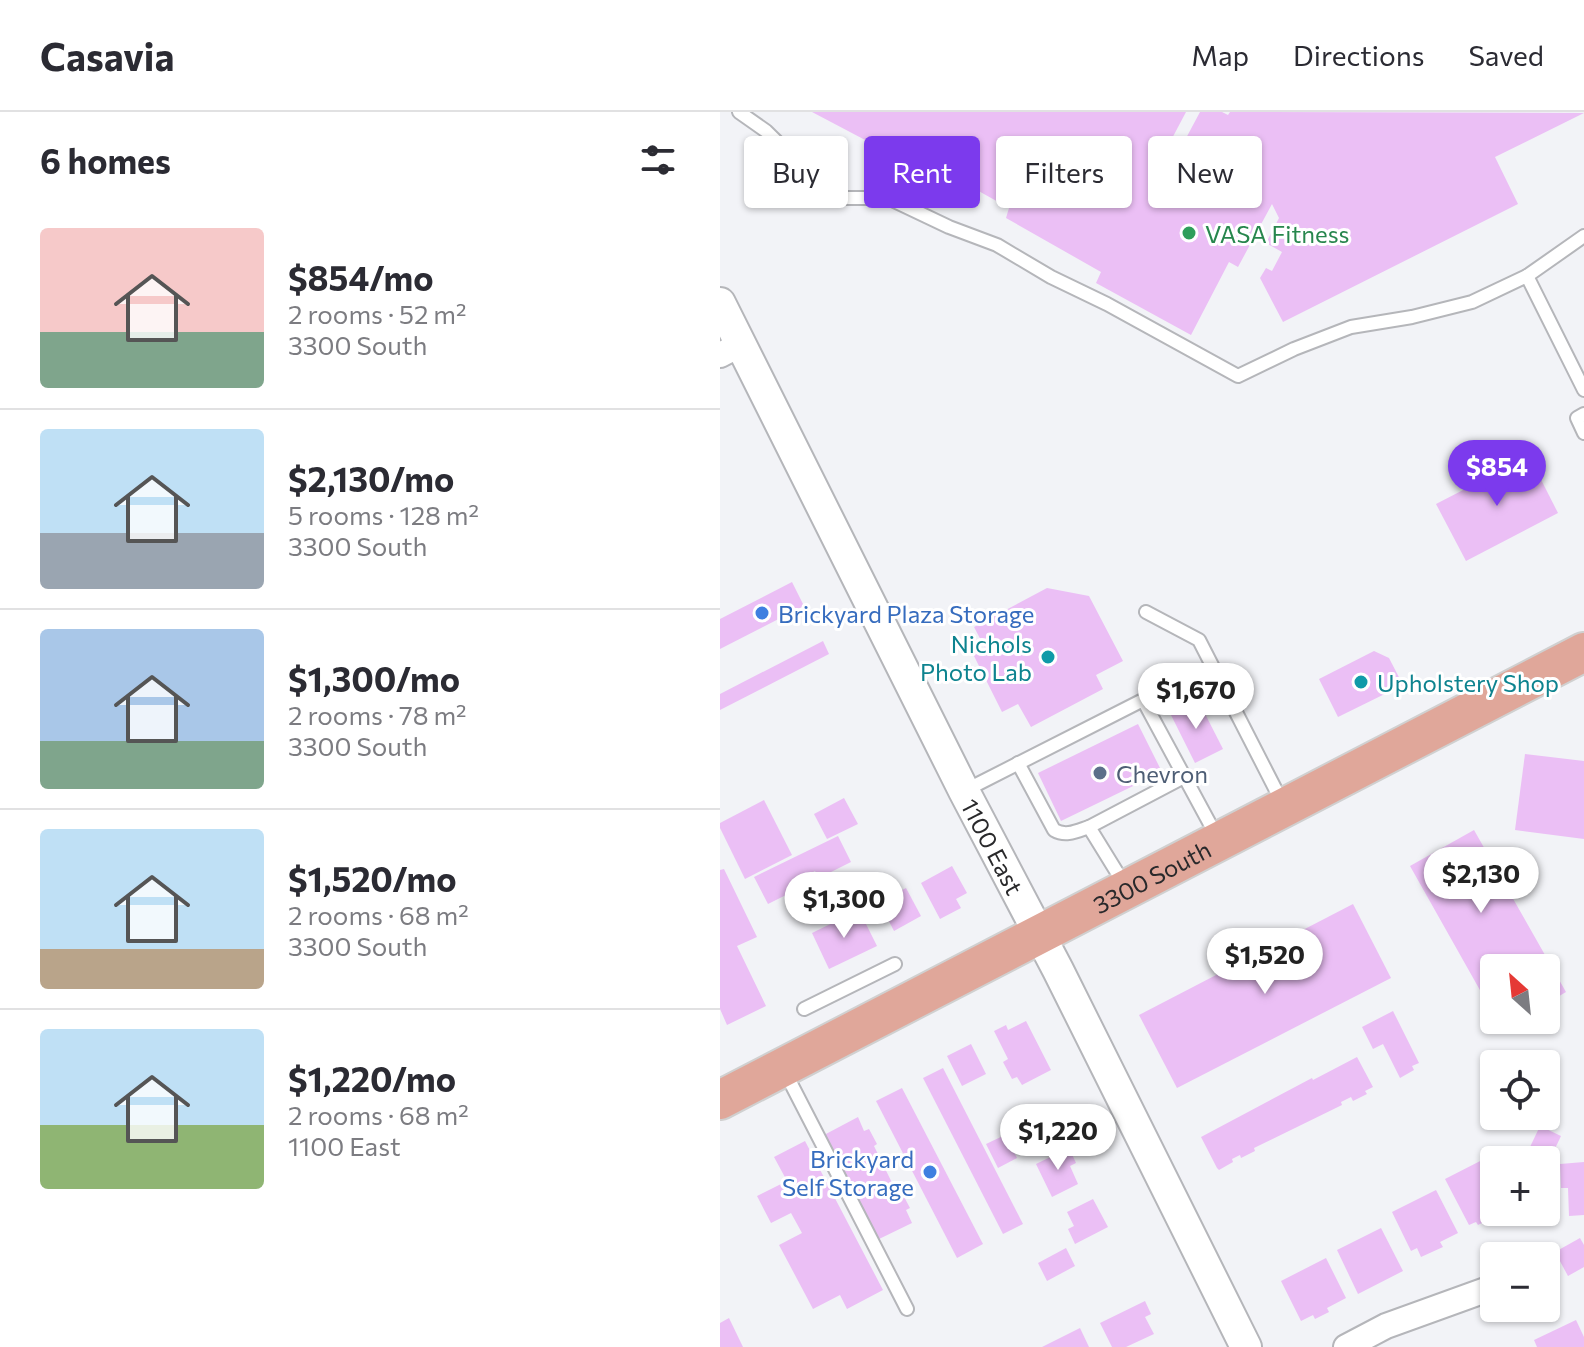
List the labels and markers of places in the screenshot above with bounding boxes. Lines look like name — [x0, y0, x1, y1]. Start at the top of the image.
place label: VASA Fitness — [1205, 219, 1350, 248]
marker: VASA Fitness — [1180, 224, 1198, 242]
pin: $854 — [1450, 440, 1544, 508]
place label: Brickyard Plaza Storage — [778, 599, 1034, 628]
marker: Brickyard Plaza Storage — [753, 604, 771, 622]
place label: Nichols Photo Lab — [920, 629, 1032, 686]
marker: Nichols Photo Lab — [1039, 648, 1057, 666]
pin: $1,670 — [1131, 663, 1261, 731]
place label: Upholstery Shop — [1377, 668, 1559, 697]
marker: Upholstery Shop — [1352, 673, 1370, 691]
place label: Chevron — [1116, 759, 1208, 788]
marker: Chevron — [1091, 764, 1109, 782]
pin: $2,130 — [1416, 847, 1546, 915]
pin: $1,300 — [779, 872, 909, 940]
pin: $1,520 — [1200, 928, 1330, 996]
pin: $1,220 — [993, 1104, 1123, 1172]
place label: Brickyard Self Storage — [782, 1144, 914, 1201]
marker: Brickyard Self Storage — [921, 1163, 939, 1181]

